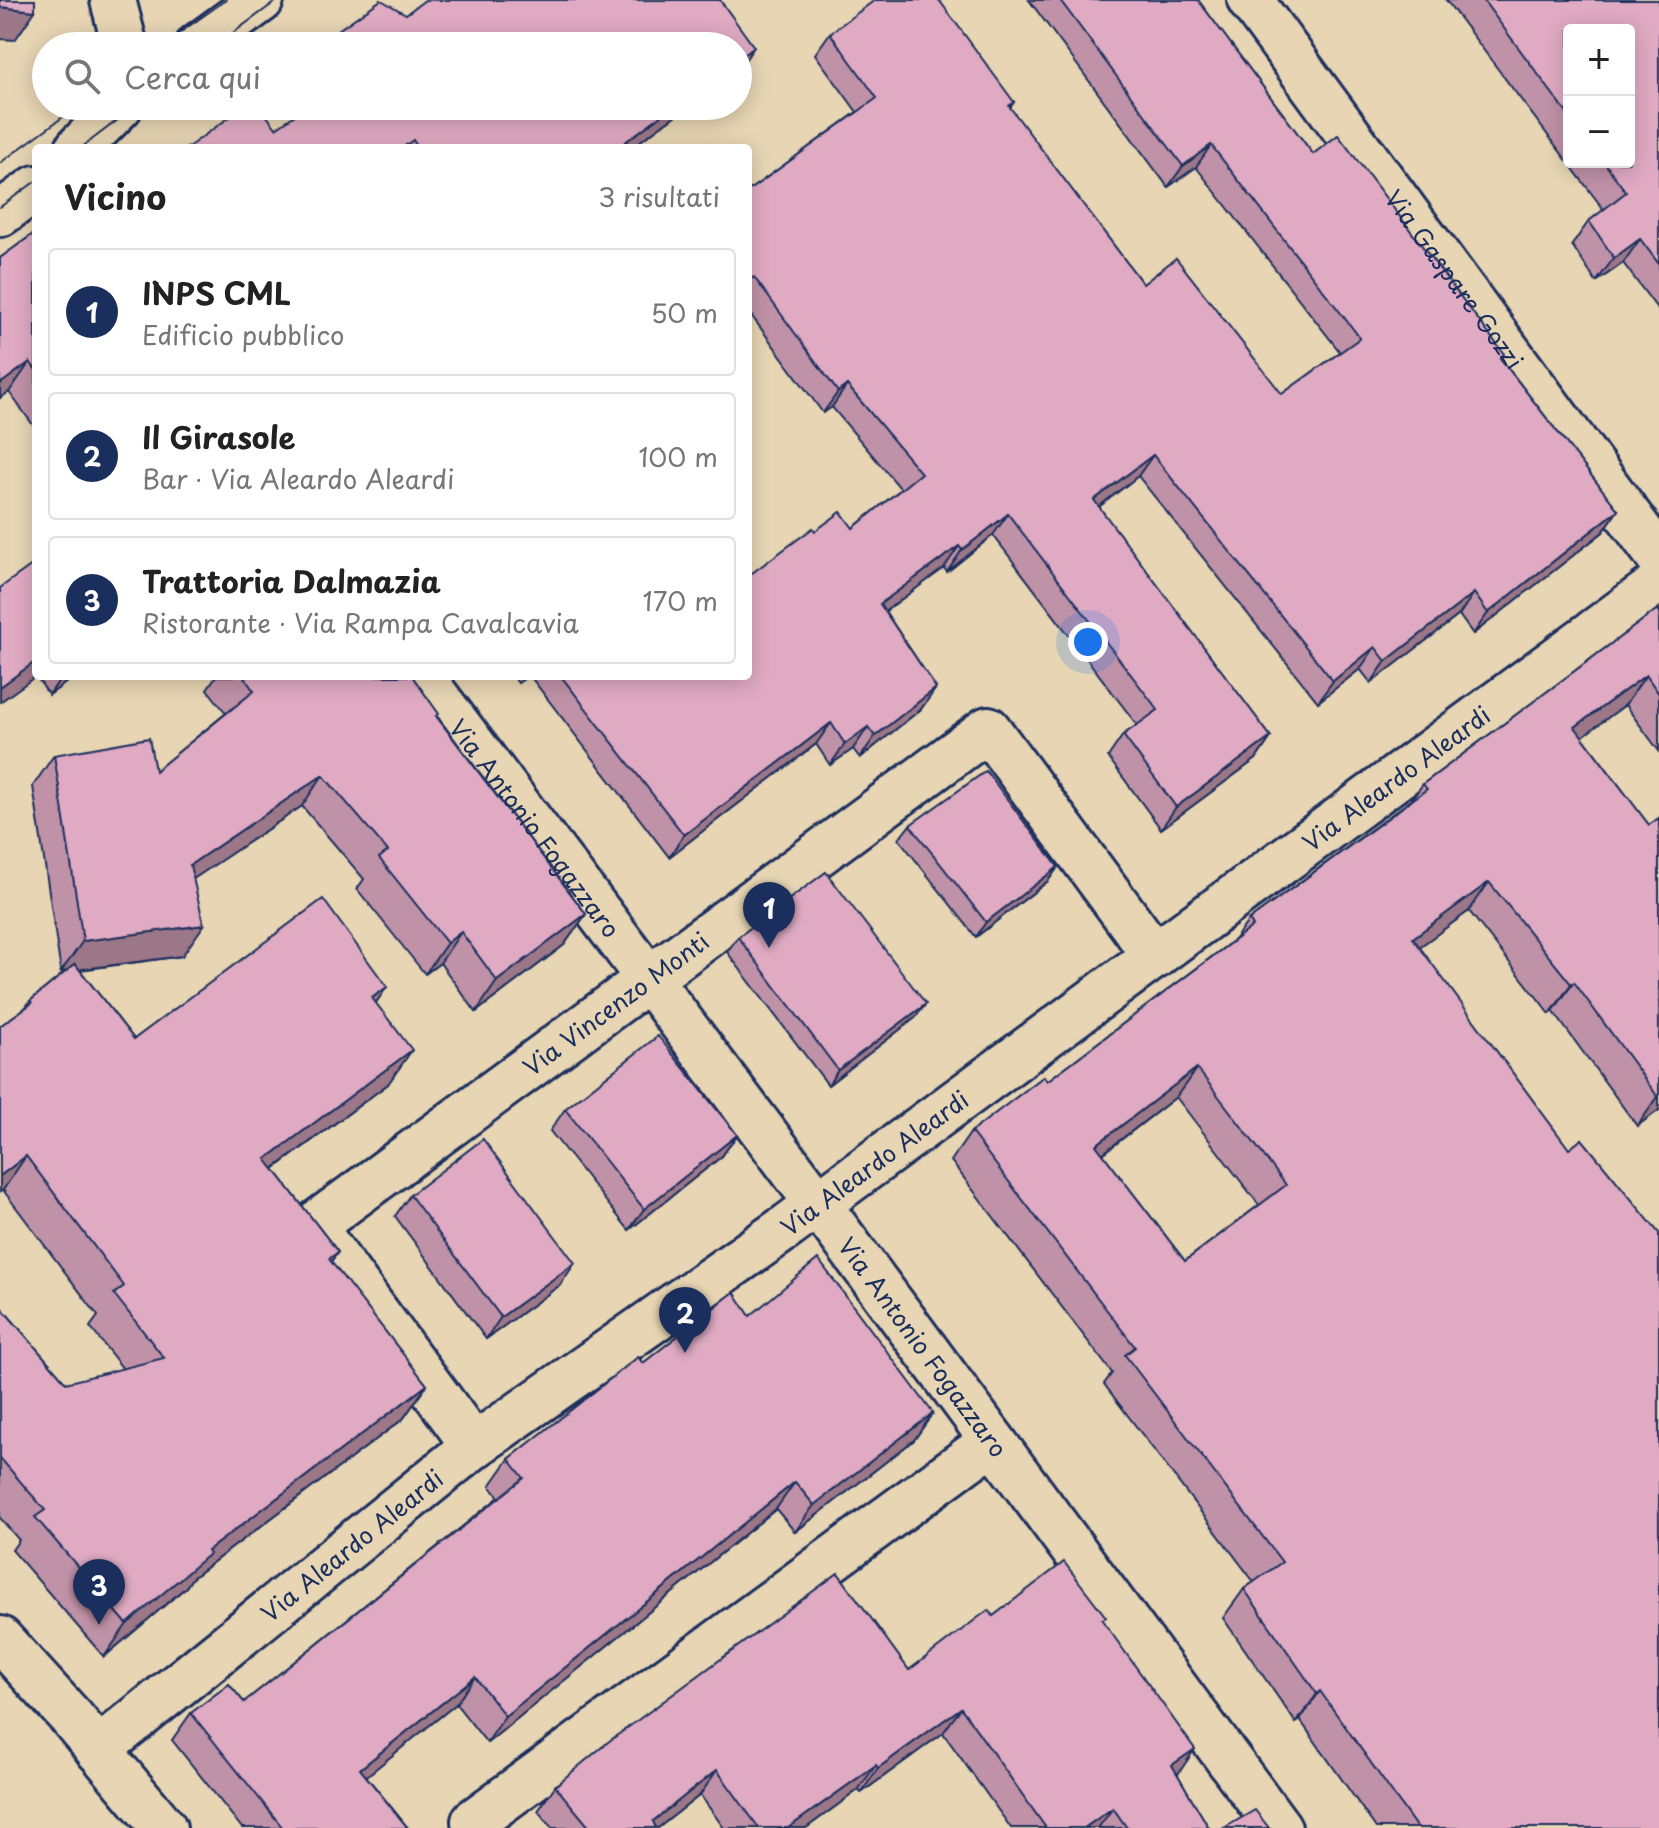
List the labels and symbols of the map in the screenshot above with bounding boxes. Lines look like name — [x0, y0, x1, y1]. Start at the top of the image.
street label: Via Gaspare Gozzi — [1377, 182, 1533, 376]
your location — [1068, 622, 1108, 662]
street label: Via Aleardo Aleardi — [1294, 697, 1497, 859]
street label: Via Antonio Fogazzaro — [441, 711, 629, 945]
pin: 1 — [743, 882, 795, 948]
street label: Via Vincenzo Monti — [515, 923, 716, 1084]
street label: Via Aleardo Aleardi — [773, 1081, 976, 1244]
street label: Via Antonio Fogazzaro — [830, 1229, 1017, 1464]
pin: 2 — [659, 1287, 711, 1353]
street label: Via Aleardo Aleardi — [252, 1460, 451, 1630]
pin: 3 — [73, 1559, 125, 1625]

